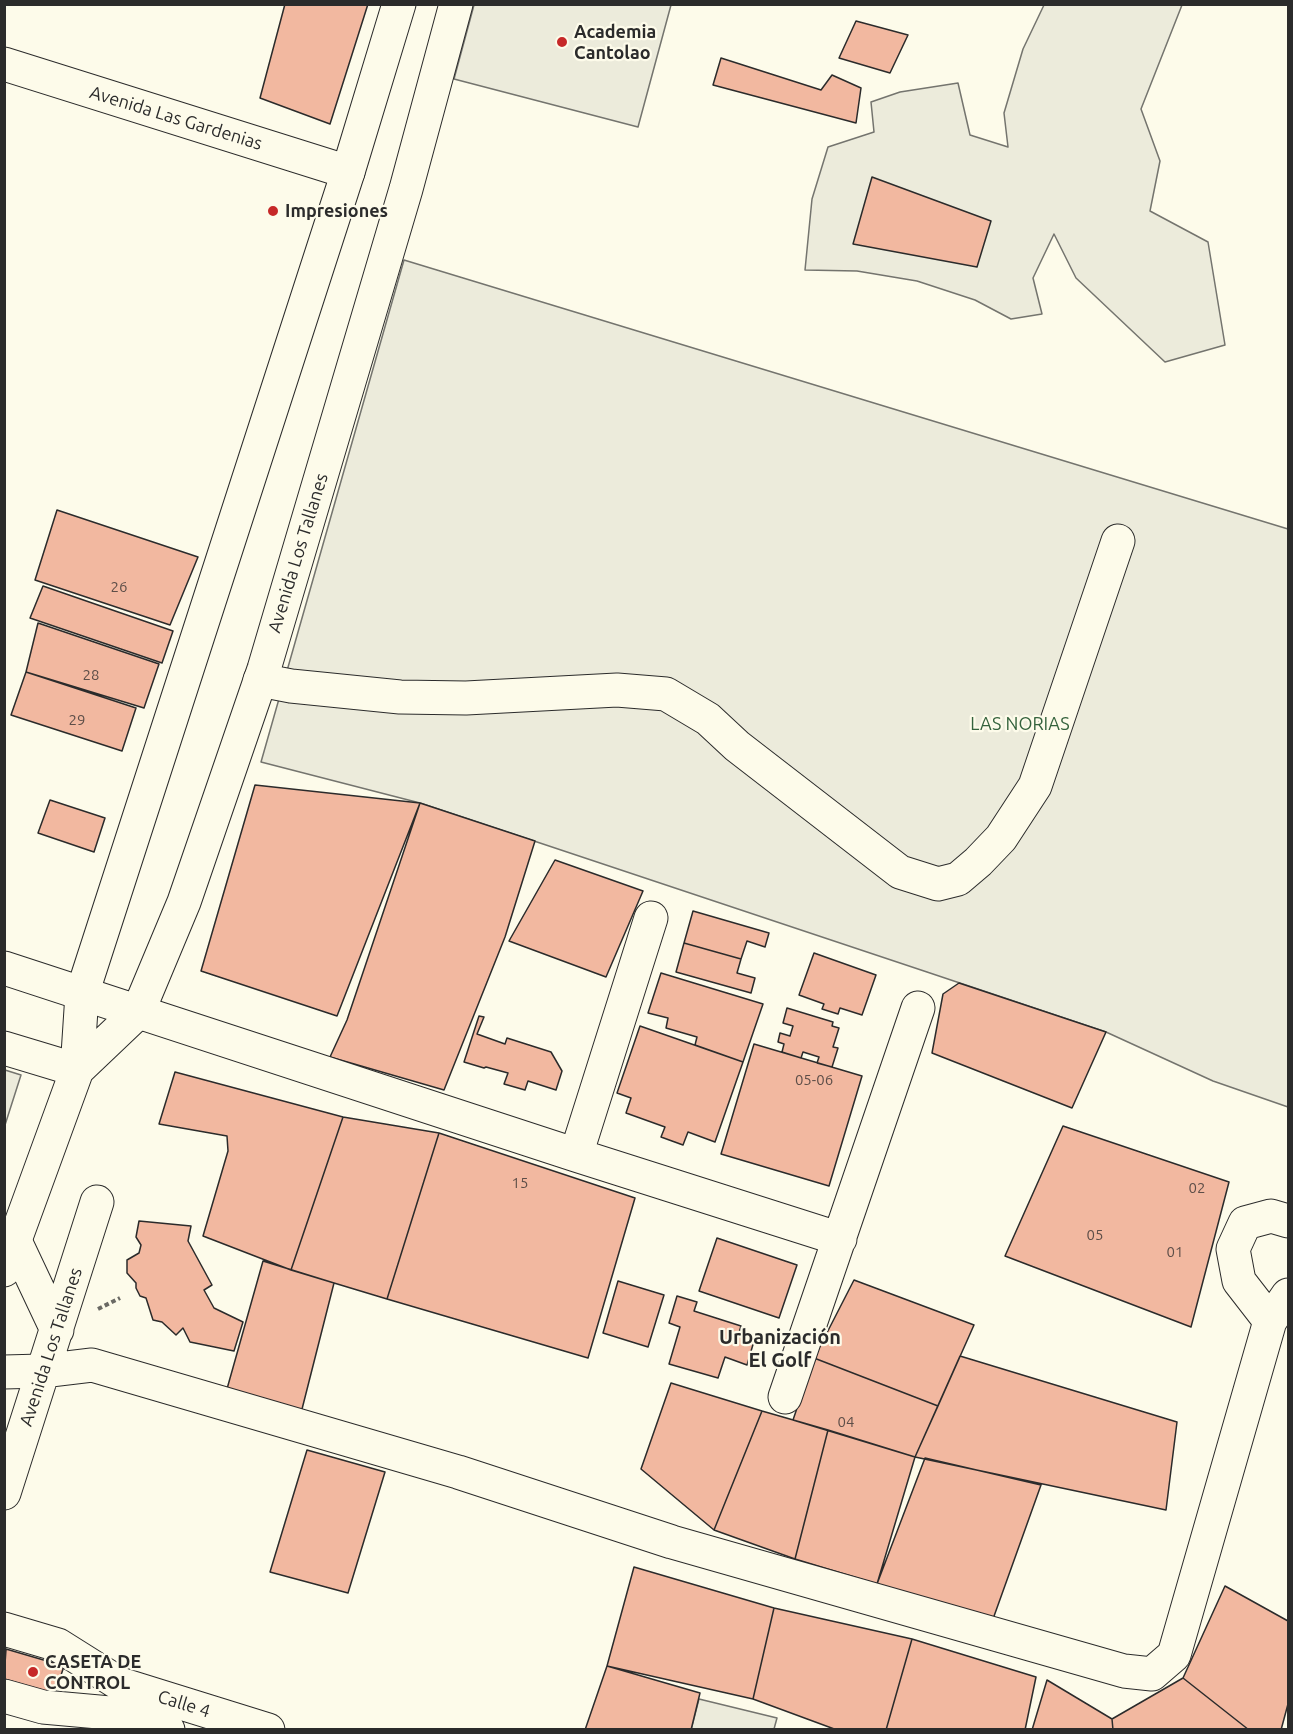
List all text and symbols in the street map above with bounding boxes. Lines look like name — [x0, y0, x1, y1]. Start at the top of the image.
place label: Academia Cantolao — [574, 21, 656, 63]
marker: Academia Cantolao — [555, 35, 569, 49]
street label: Avenida Las Gardenias — [87, 81, 265, 155]
place label: Impresiones — [285, 200, 388, 222]
marker: Impresiones — [266, 204, 280, 218]
street label: Avenida Los Tallanes — [263, 471, 333, 635]
house number: 26 — [111, 578, 127, 596]
house number: 28 — [83, 666, 99, 684]
house number: 29 — [69, 711, 85, 729]
park label: LAS NORIAS — [970, 713, 1070, 735]
house number: 05-06 — [795, 1071, 833, 1089]
house number: 15 — [512, 1174, 528, 1192]
house number: 02 — [1189, 1179, 1205, 1197]
house number: 05 — [1087, 1226, 1103, 1244]
house number: 01 — [1167, 1243, 1183, 1261]
street label: Avenida Los Tallanes — [15, 1265, 87, 1429]
district label: Urbanización El Golf — [719, 1325, 841, 1372]
house number: 04 — [838, 1413, 854, 1431]
place label: CASETA DE CONTROL — [45, 1651, 141, 1694]
marker: CASETA DE CONTROL — [26, 1665, 40, 1679]
street label: Calle 4 — [155, 1686, 213, 1722]

